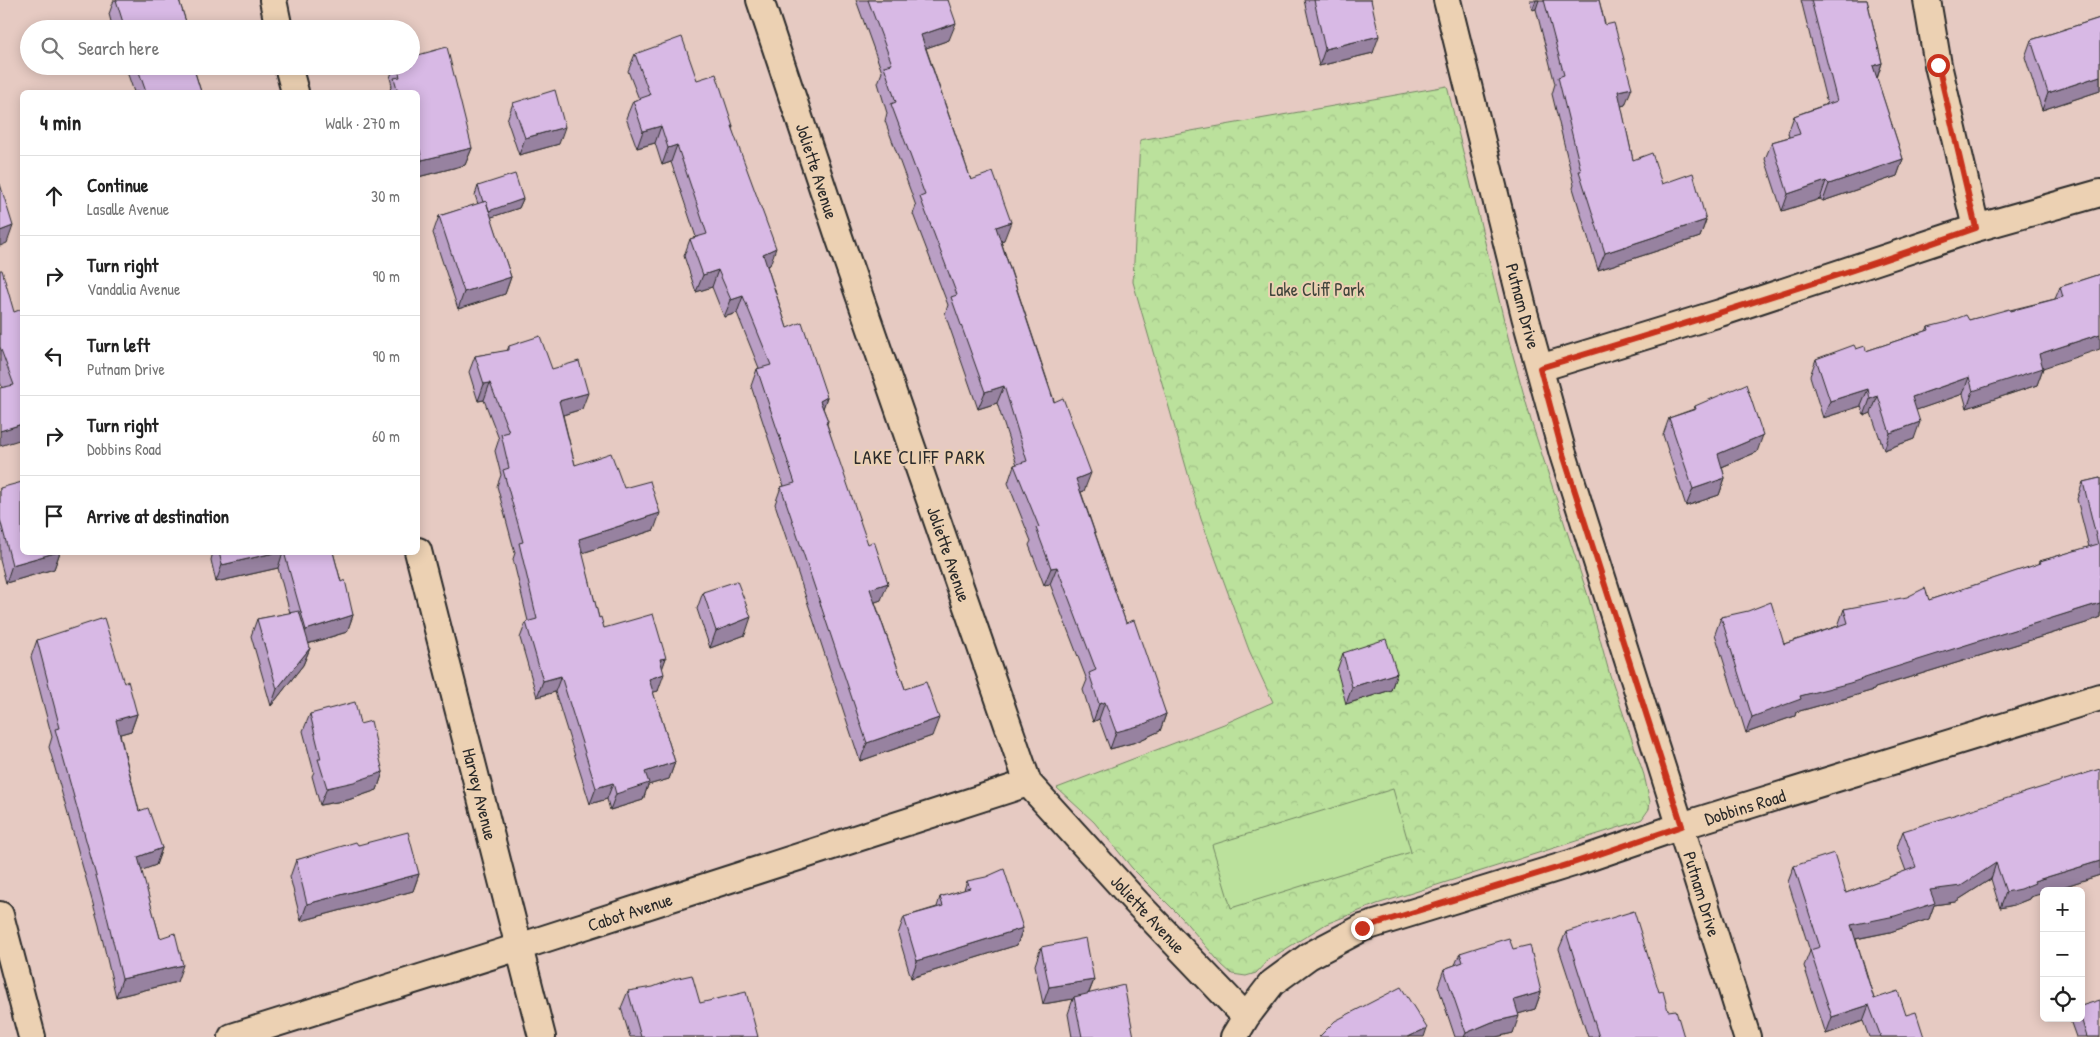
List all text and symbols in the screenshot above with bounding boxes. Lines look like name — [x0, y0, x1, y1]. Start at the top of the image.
search box — [20, 20, 420, 75]
icon: search — [38, 34, 66, 62]
text: Search here — [78, 35, 159, 61]
route start — [1927, 54, 1950, 77]
text: 4 min — [40, 108, 81, 137]
text: Walk · 270 m — [325, 112, 400, 134]
street label: Joliette Avenue — [790, 120, 844, 222]
text: Continue — [87, 172, 148, 198]
icon: ahead — [40, 182, 68, 210]
text: 30 m — [371, 185, 400, 207]
text: Lasalle Avenue — [87, 198, 169, 220]
text: Turn right — [87, 252, 158, 278]
street label: Putnam Drive — [1500, 261, 1546, 351]
icon: right — [40, 262, 68, 290]
text: 90 m — [372, 265, 400, 287]
park label: Lake Cliff Park — [1270, 277, 1365, 302]
text: Vandalia Avenue — [87, 278, 180, 300]
text: Turn left — [87, 332, 150, 358]
icon: left — [40, 342, 68, 370]
text: 90 m — [372, 345, 400, 367]
text: Putnam Drive — [87, 358, 165, 380]
text: Turn right — [87, 412, 158, 438]
icon: right — [40, 422, 68, 450]
text: 60 m — [372, 425, 400, 447]
text: Dobbins Road — [87, 438, 161, 460]
district label: LAKE CLIFF PARK — [854, 444, 986, 470]
icon: arrive — [40, 502, 68, 530]
text: Arrive at destination — [87, 503, 229, 529]
street label: Joliette Avenue — [921, 503, 977, 605]
street label: Harvey Avenue — [456, 745, 504, 843]
street label: Dobbins Road — [1701, 783, 1789, 831]
street label: Putnam Drive — [1677, 849, 1727, 939]
street label: Joliette Avenue — [1105, 869, 1191, 959]
street label: Cabot Avenue — [584, 887, 676, 937]
map controls — [2040, 887, 2085, 1022]
button: + — [2040, 887, 2085, 932]
route end — [1351, 917, 1374, 940]
button: − — [2040, 932, 2085, 977]
button: locate — [2040, 977, 2085, 1022]

